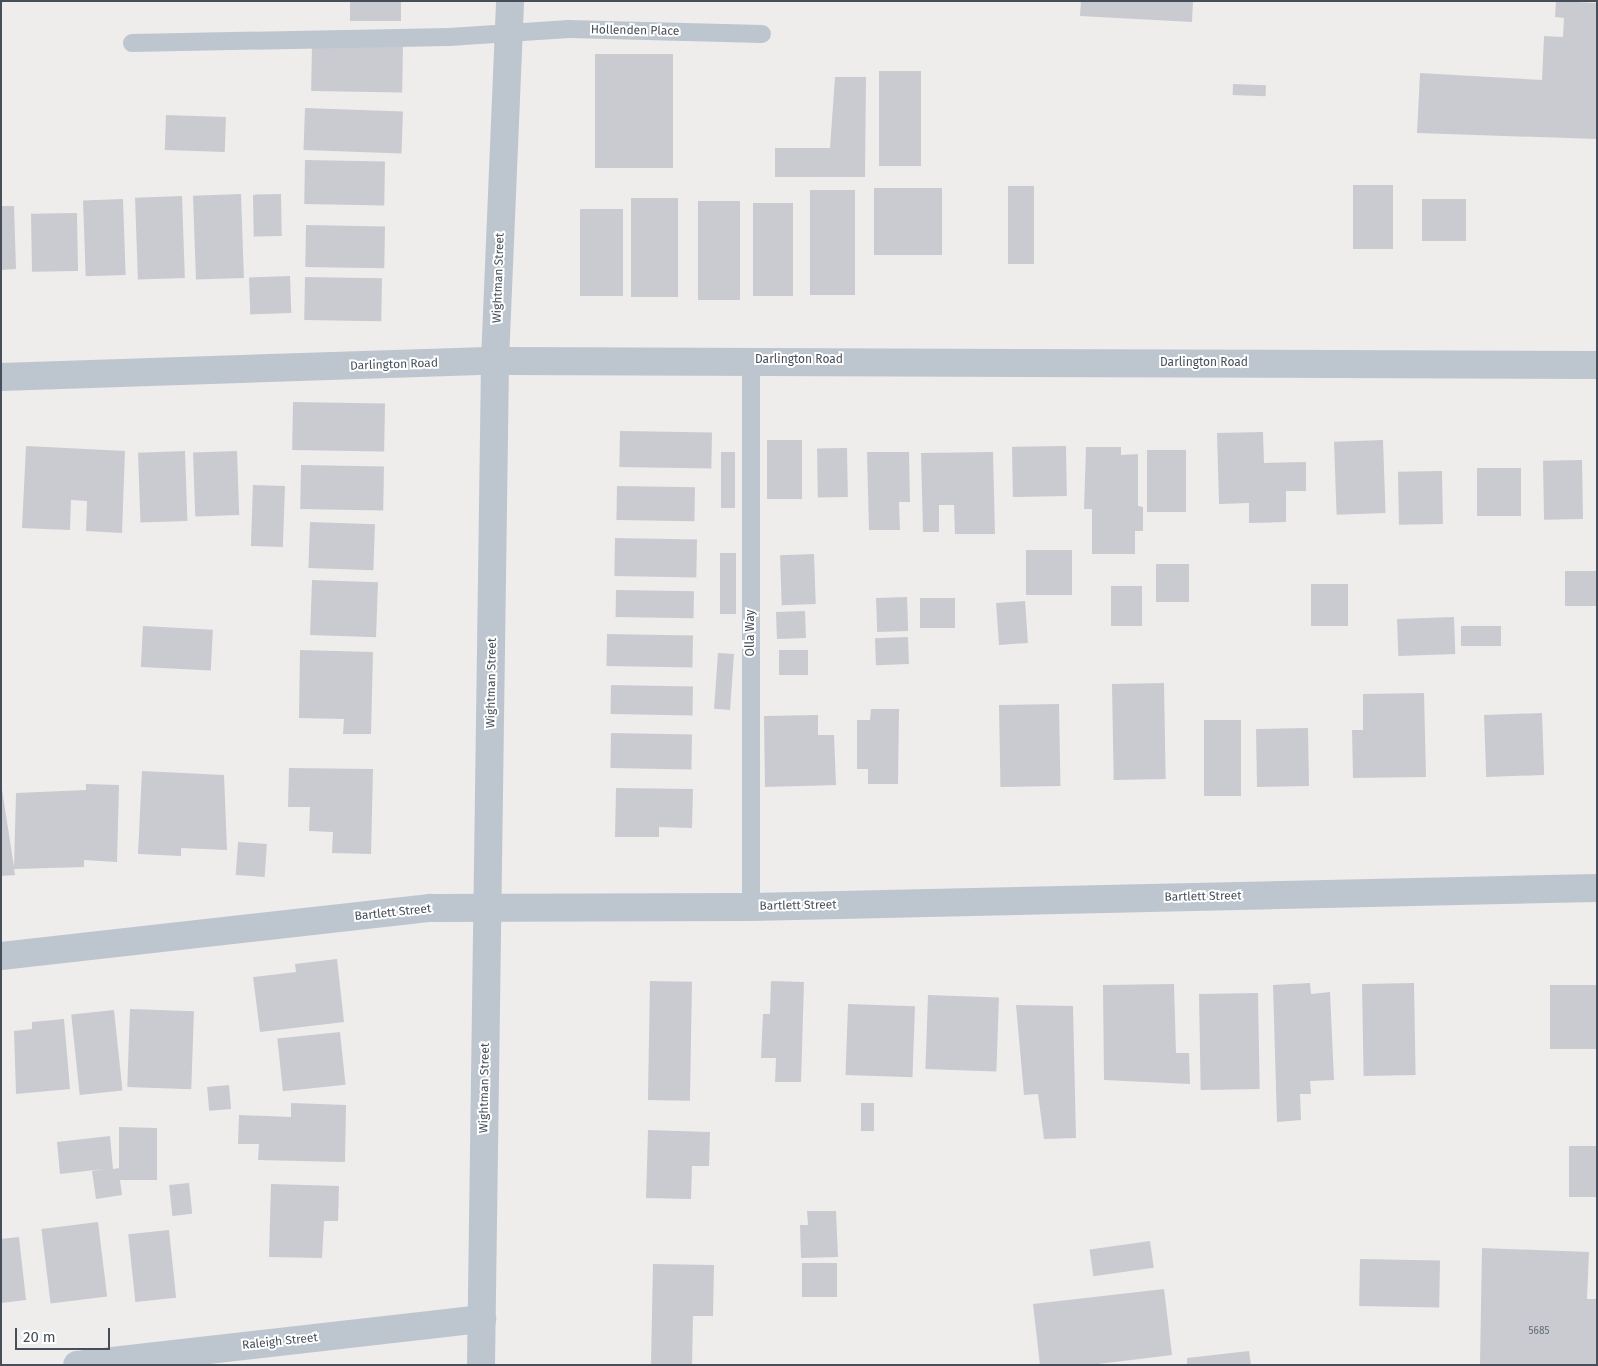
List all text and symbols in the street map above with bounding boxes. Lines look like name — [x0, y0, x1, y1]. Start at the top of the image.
street label: Hollenden Place — [591, 23, 679, 39]
street label: Wightman Street — [490, 233, 508, 323]
street label: Darlington Road — [755, 353, 843, 367]
street label: Darlington Road — [350, 356, 438, 374]
street label: Darlington Road — [1160, 356, 1248, 370]
street label: Olla Way — [744, 610, 758, 656]
street label: Wightman Street — [484, 638, 500, 728]
street label: Bartlett Street — [1164, 889, 1242, 905]
street label: Bartlett Street — [759, 898, 837, 914]
street label: Bartlett Street — [354, 902, 432, 924]
street label: Wightman Street — [477, 1043, 493, 1133]
scale bar — [18, 1318, 112, 1350]
house number: 5685 — [1529, 1326, 1549, 1338]
text: 20 m — [23, 1328, 56, 1346]
street label: Raleigh Street — [241, 1331, 319, 1353]

